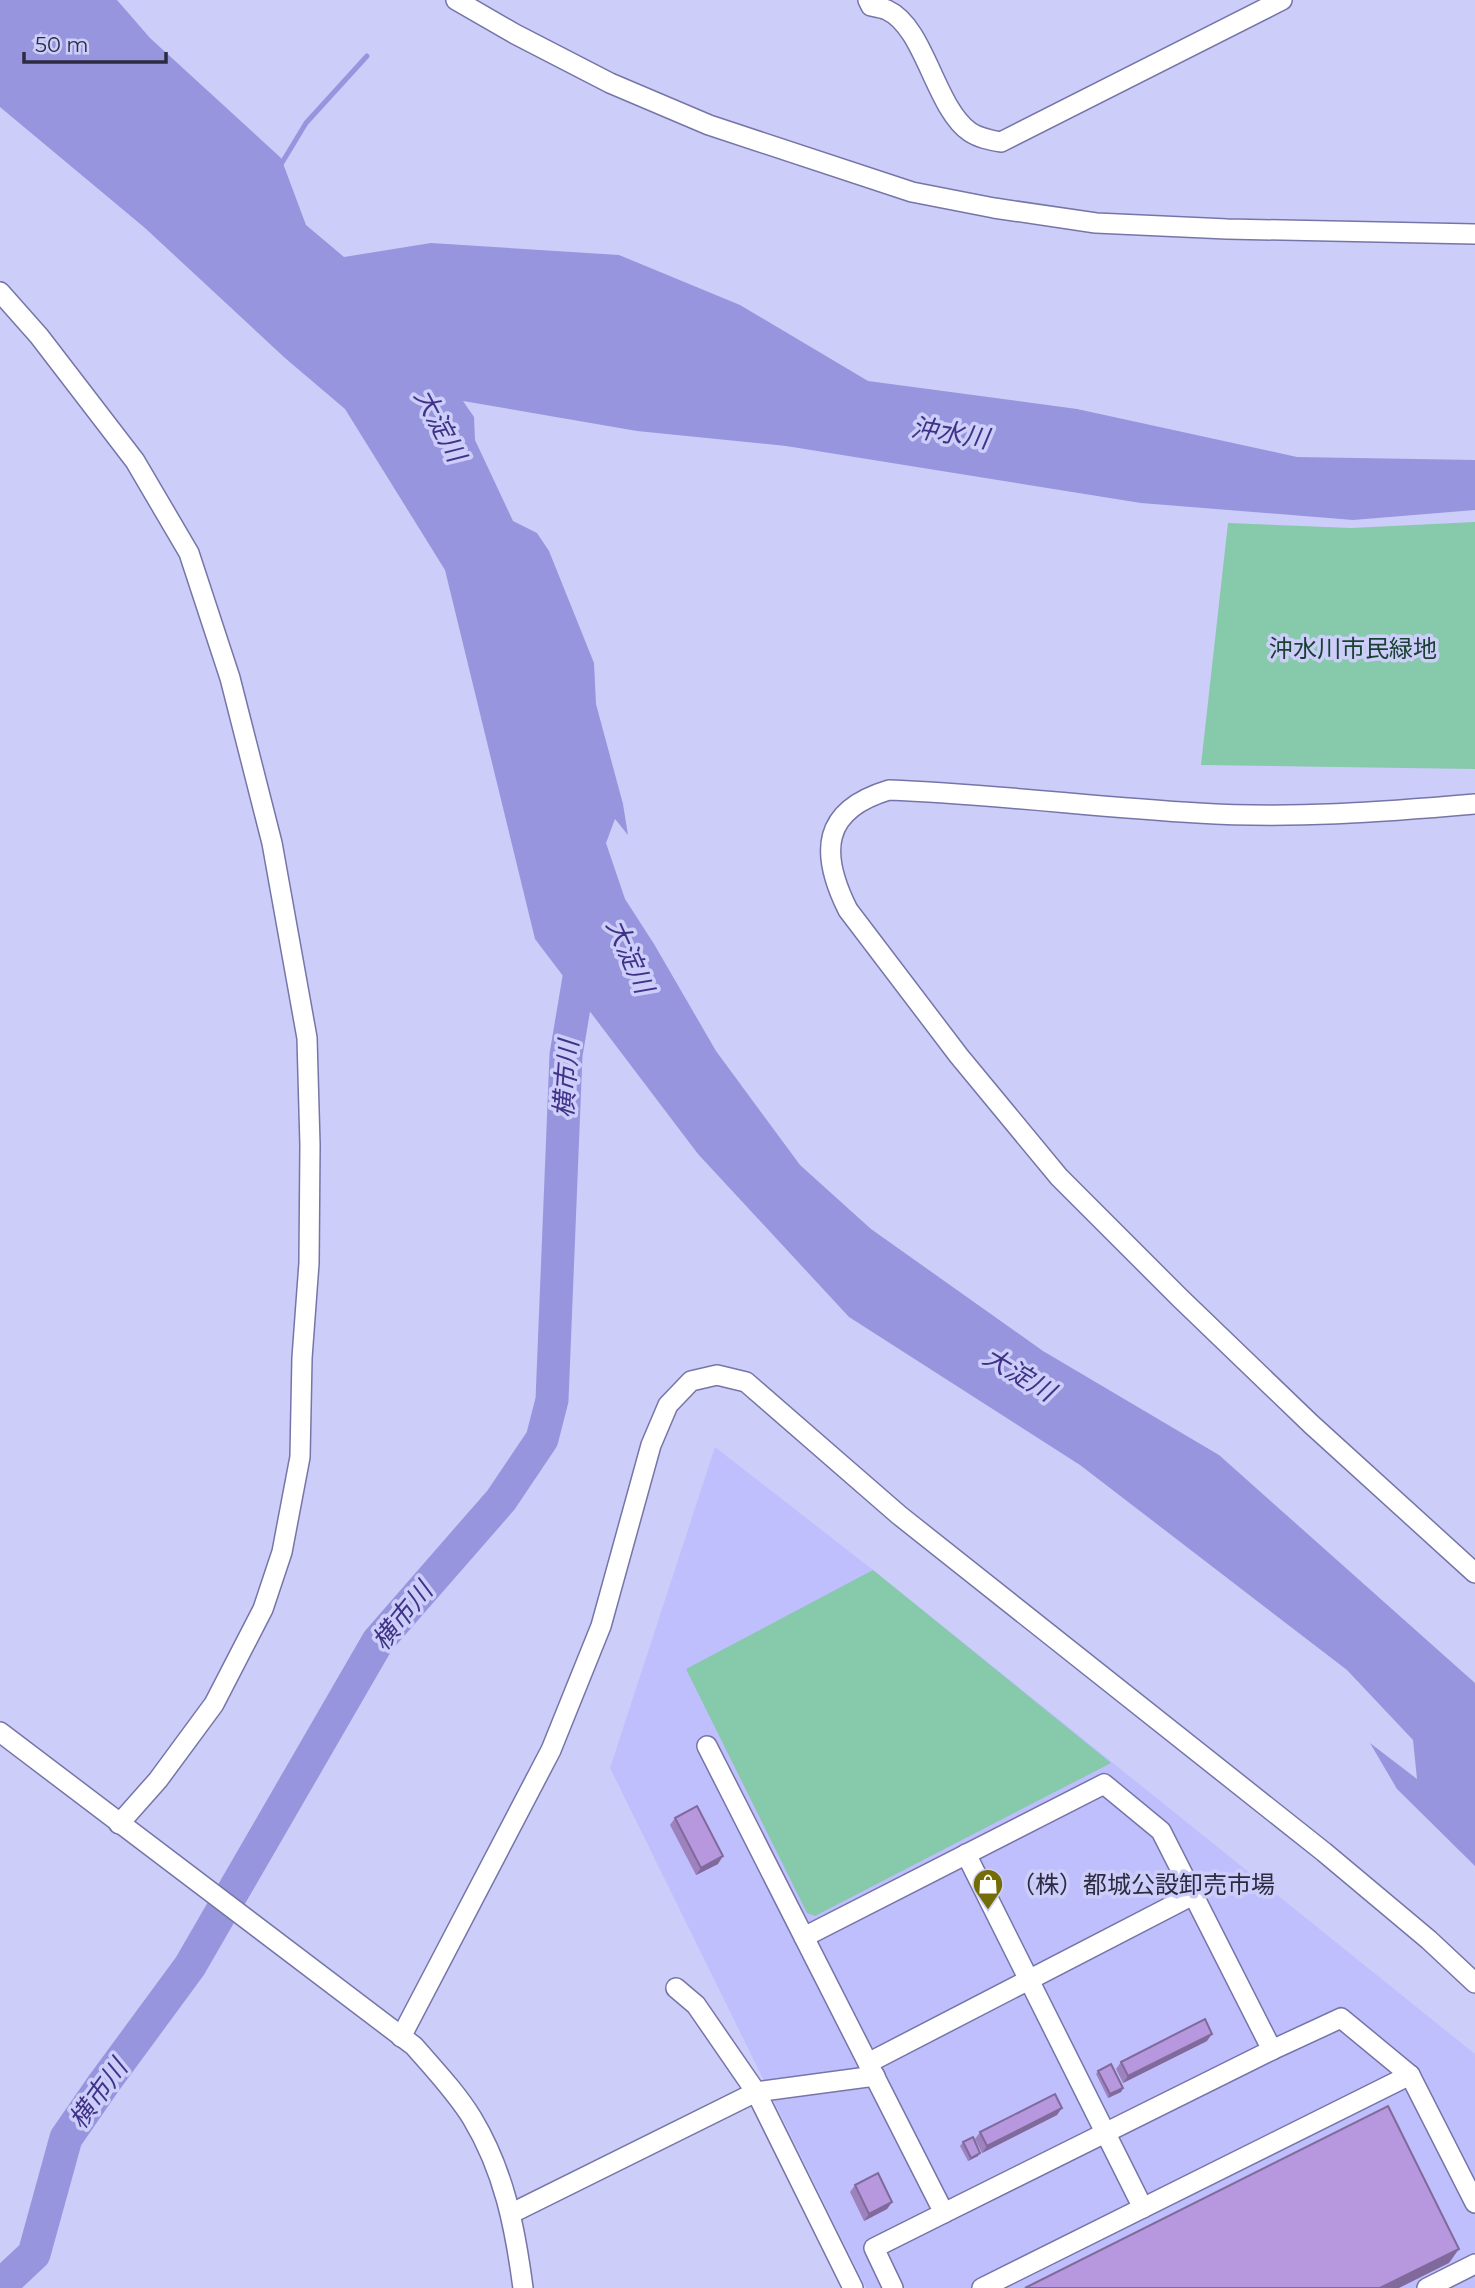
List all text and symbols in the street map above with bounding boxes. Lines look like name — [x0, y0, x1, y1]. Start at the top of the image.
scale bar — [24, 21, 166, 65]
text: 50 m — [35, 32, 89, 57]
water label: 大淀川 — [408, 383, 474, 470]
water label: 沖水川 — [909, 411, 994, 455]
park label: 沖水川市民緑地 — [1269, 634, 1437, 663]
water label: 大淀川 — [600, 914, 662, 1001]
water label: 横市川 — [547, 1036, 585, 1119]
water label: 大淀川 — [977, 1340, 1063, 1409]
water label: 横市川 — [365, 1573, 441, 1656]
shop icon: （株）都城公設卸売市場 — [971, 1867, 1005, 1911]
place label: （株）都城公設卸売市場 — [1011, 1870, 1275, 1899]
water label: 横市川 — [62, 2051, 136, 2135]

